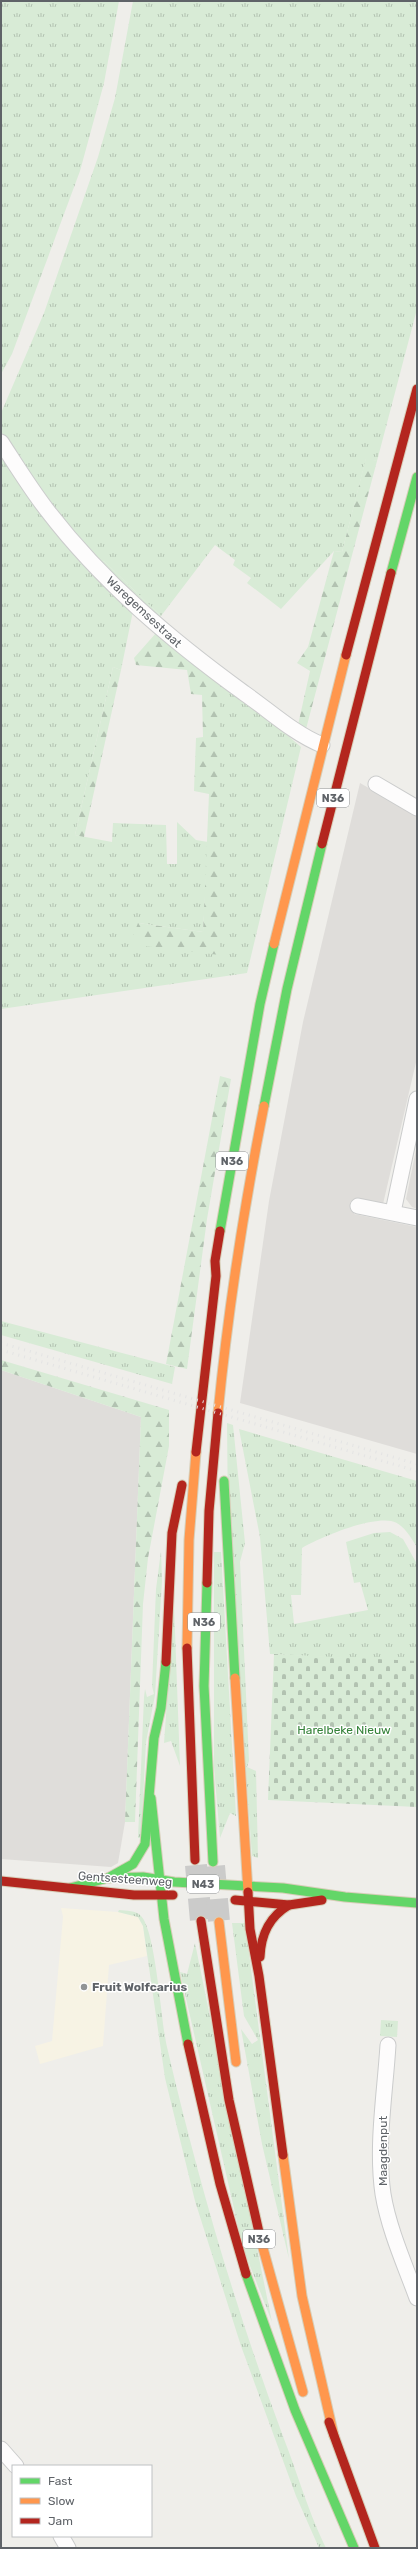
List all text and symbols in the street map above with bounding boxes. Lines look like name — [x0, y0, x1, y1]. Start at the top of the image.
street label: Waregemsestraat — [104, 574, 185, 651]
road number: N36 — [317, 789, 349, 807]
road number: N36 — [216, 1152, 248, 1170]
road number: N36 — [188, 1613, 220, 1631]
park label: Harelbeke Nieuw — [297, 1723, 391, 1737]
street label: Gentsesteenweg — [77, 1869, 173, 1889]
road number: N43 — [187, 1875, 219, 1893]
place label: Fruit Wolfcarius — [92, 1980, 187, 1994]
marker: Fruit Wolfcarius — [79, 1982, 89, 1992]
street label: Maagdenput — [376, 2116, 390, 2186]
road number: N36 — [243, 2230, 275, 2248]
legend — [12, 2465, 152, 2537]
text: Fast — [48, 2474, 72, 2488]
text: Slow — [48, 2494, 75, 2508]
text: Jam — [48, 2514, 73, 2528]

